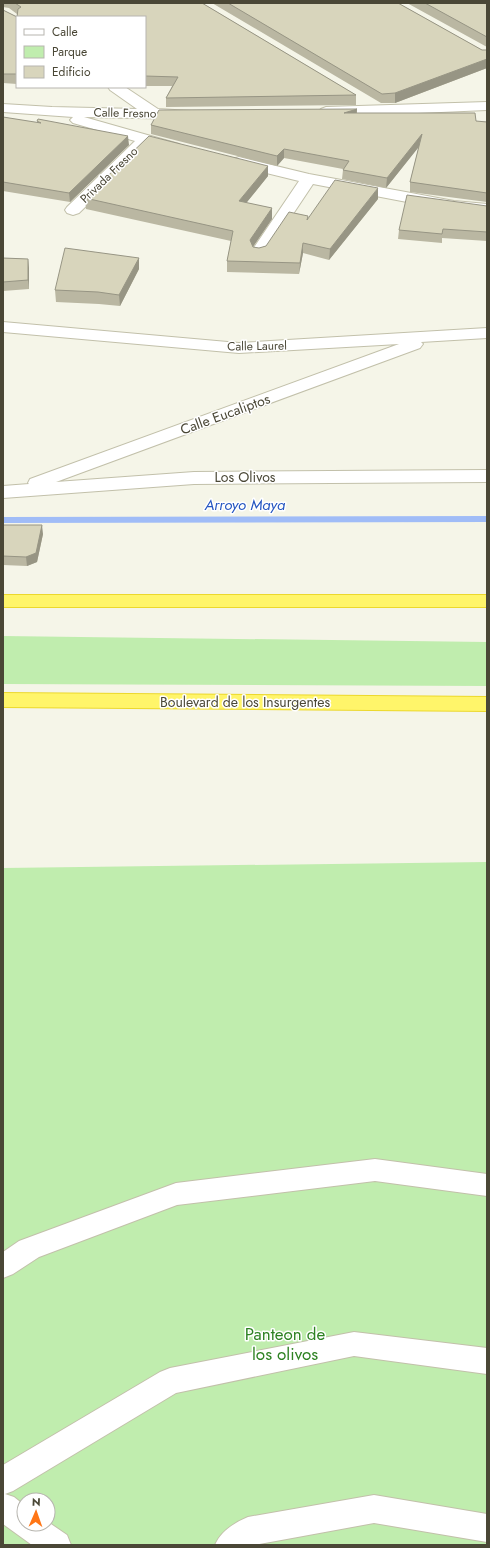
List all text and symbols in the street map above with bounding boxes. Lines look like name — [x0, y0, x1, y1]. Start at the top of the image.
legend — [16, 16, 146, 88]
text: Calle — [52, 23, 78, 41]
text: Parque — [52, 43, 87, 61]
text: Edificio — [52, 63, 91, 81]
street label: Calle Fresno — [93, 103, 157, 123]
street label: Privada Fresno — [76, 142, 142, 207]
street label: Calle Laurel — [227, 336, 287, 356]
street label: Calle Eucaliptos — [177, 388, 273, 439]
street label: Los Olivos — [215, 467, 276, 487]
water label: Arroyo Maya — [204, 494, 286, 516]
street label: Boulevard de los Insurgentes — [160, 692, 330, 712]
park label: Panteon de los olivos — [245, 1322, 325, 1366]
north arrow — [16, 1492, 56, 1532]
text: N — [32, 1494, 41, 1510]

